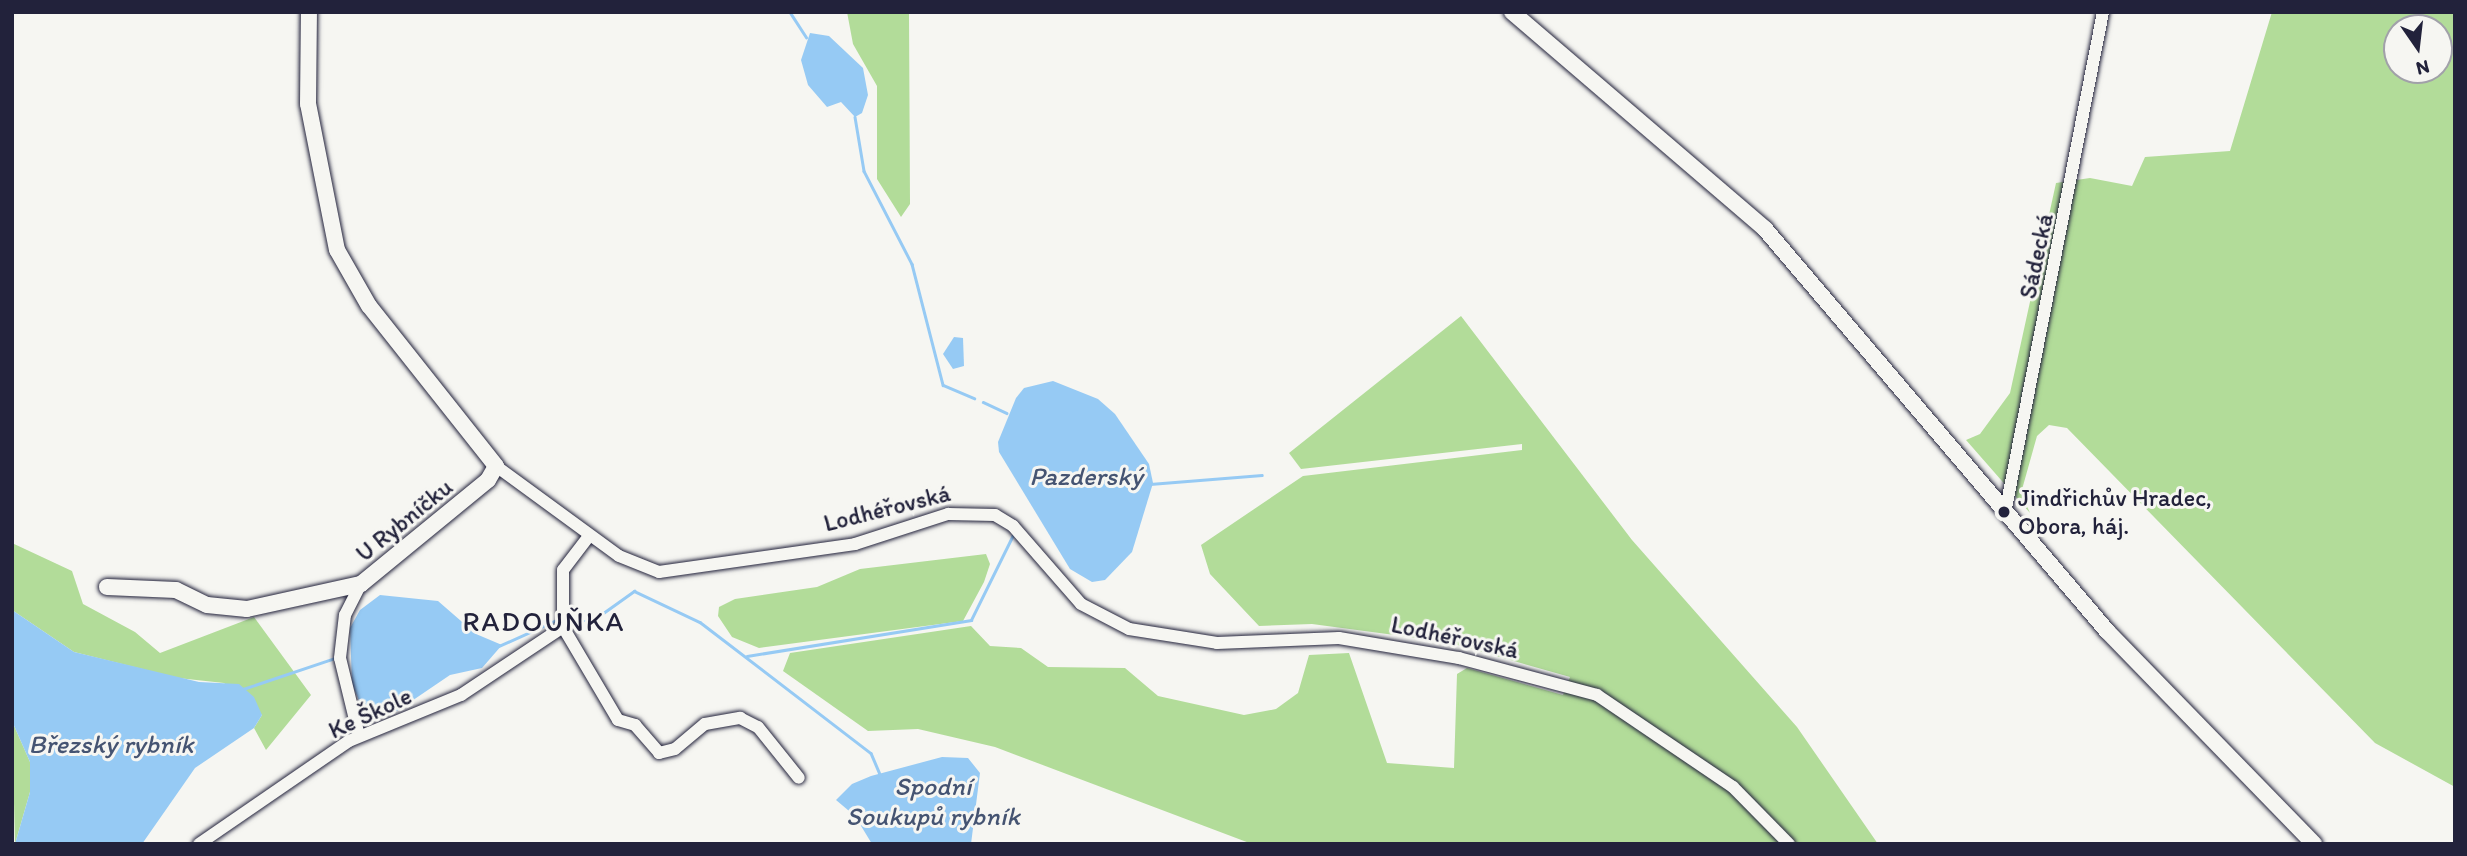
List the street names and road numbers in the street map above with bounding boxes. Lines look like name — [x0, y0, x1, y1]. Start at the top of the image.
street label: Sádecká — [2013, 211, 2059, 301]
street label: U Rybníčku — [350, 472, 458, 568]
street label: Lodhéřovská — [821, 478, 953, 538]
street label: Lodhéřovská — [1389, 609, 1521, 665]
street label: Ke Škole — [324, 681, 416, 745]

